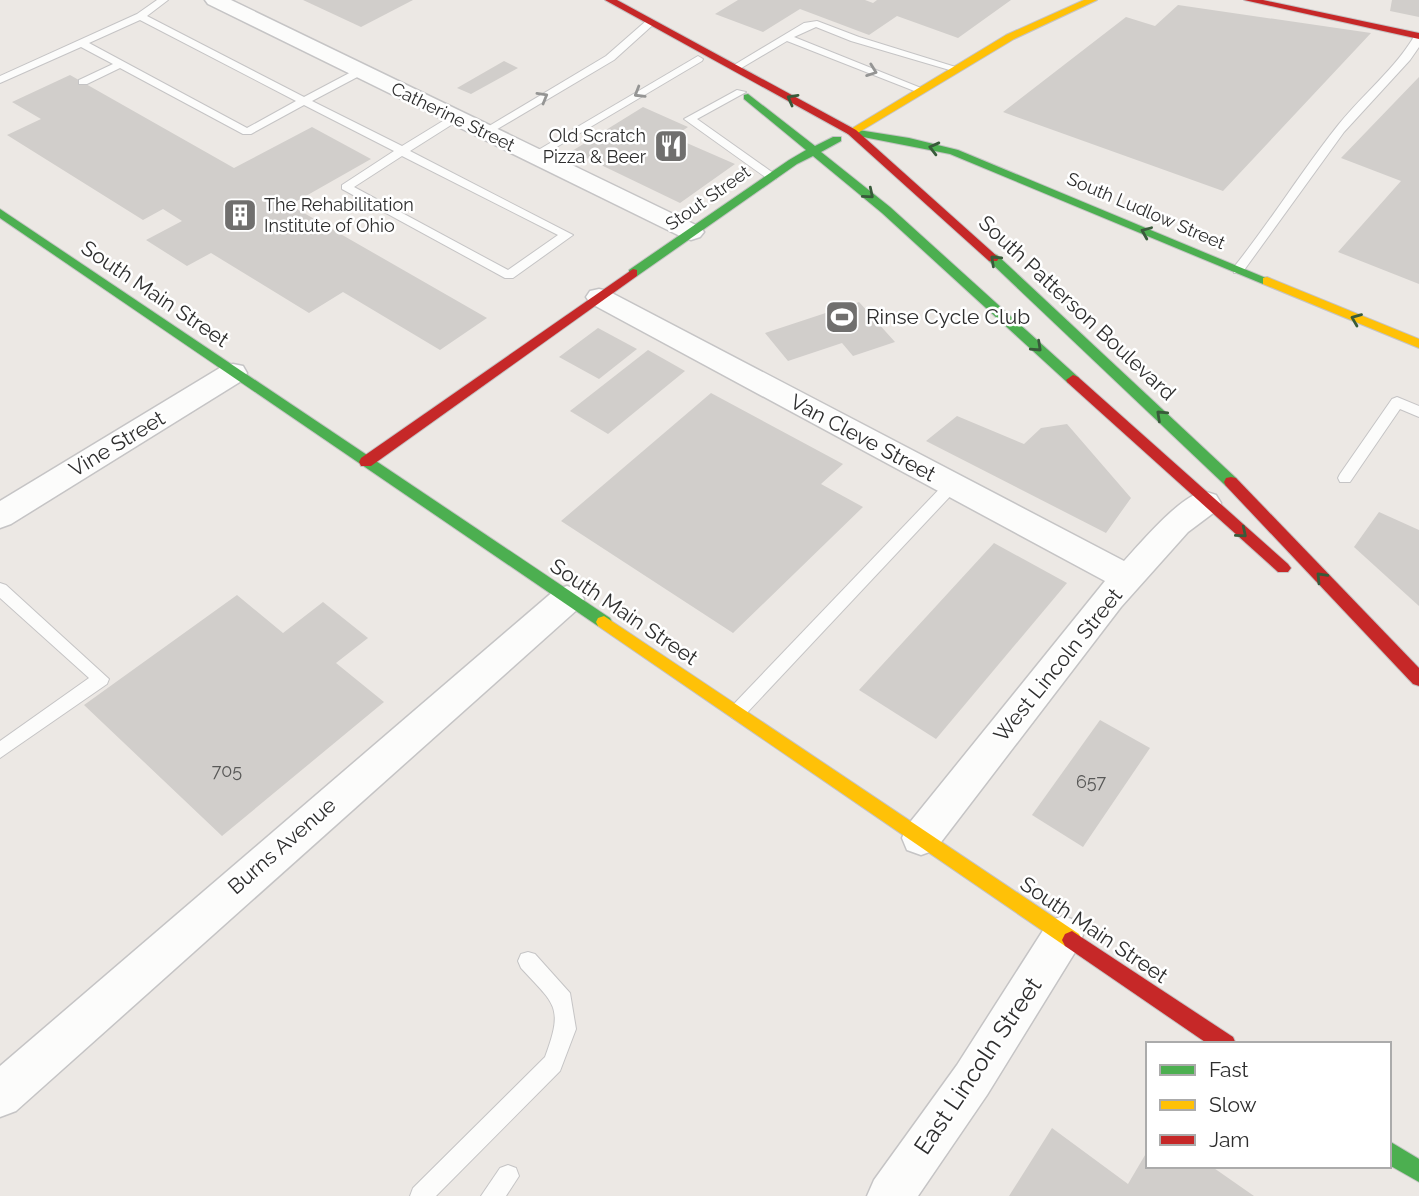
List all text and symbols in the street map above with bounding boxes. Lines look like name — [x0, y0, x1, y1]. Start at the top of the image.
one-way arrow — [866, 63, 878, 77]
street label: Catherine Street — [388, 78, 518, 156]
one-way arrow — [633, 84, 646, 97]
one-way arrow — [536, 93, 549, 106]
one-way arrow — [787, 94, 800, 107]
place label: Old Scratch Pizza & Beer — [543, 125, 647, 167]
restaurant icon: Old Scratch Pizza & Beer — [652, 127, 690, 165]
one-way arrow — [929, 141, 941, 156]
street label: Stout Street — [661, 161, 754, 234]
street label: South Ludlow Street — [1064, 168, 1228, 253]
one-way arrow — [862, 185, 874, 198]
place label: The Rehabilitation Institute of Ohio — [264, 194, 414, 236]
building icon: The Rehabilitation Institute of Ohio — [221, 196, 259, 234]
street label: South Patterson Boulevard — [974, 210, 1181, 405]
one-way arrow — [1140, 226, 1153, 240]
street label: South Main Street — [77, 235, 234, 352]
one-way arrow — [990, 255, 1003, 268]
sports icon: Rinse Cycle Club — [823, 298, 861, 336]
place label: Rinse Cycle Club — [866, 304, 1030, 329]
one-way arrow — [1351, 313, 1363, 327]
one-way arrow — [1029, 339, 1042, 351]
street label: Van Cleve Street — [786, 389, 940, 486]
street label: Vine Street — [64, 405, 169, 482]
one-way arrow — [1156, 411, 1169, 423]
one-way arrow — [1233, 525, 1246, 537]
street label: South Main Street — [546, 553, 703, 670]
one-way arrow — [1317, 572, 1329, 585]
street label: West Lincoln Street — [988, 583, 1127, 746]
house number: 705 — [212, 760, 242, 781]
house number: 657 — [1076, 771, 1106, 792]
street label: Burns Avenue — [223, 792, 341, 899]
street label: South Main Street — [1016, 871, 1173, 988]
street label: East Lincoln Street — [908, 972, 1048, 1160]
legend — [1146, 1042, 1391, 1168]
text: Fast — [1209, 1057, 1249, 1082]
text: Slow — [1209, 1092, 1257, 1117]
text: Jam — [1209, 1127, 1250, 1152]

